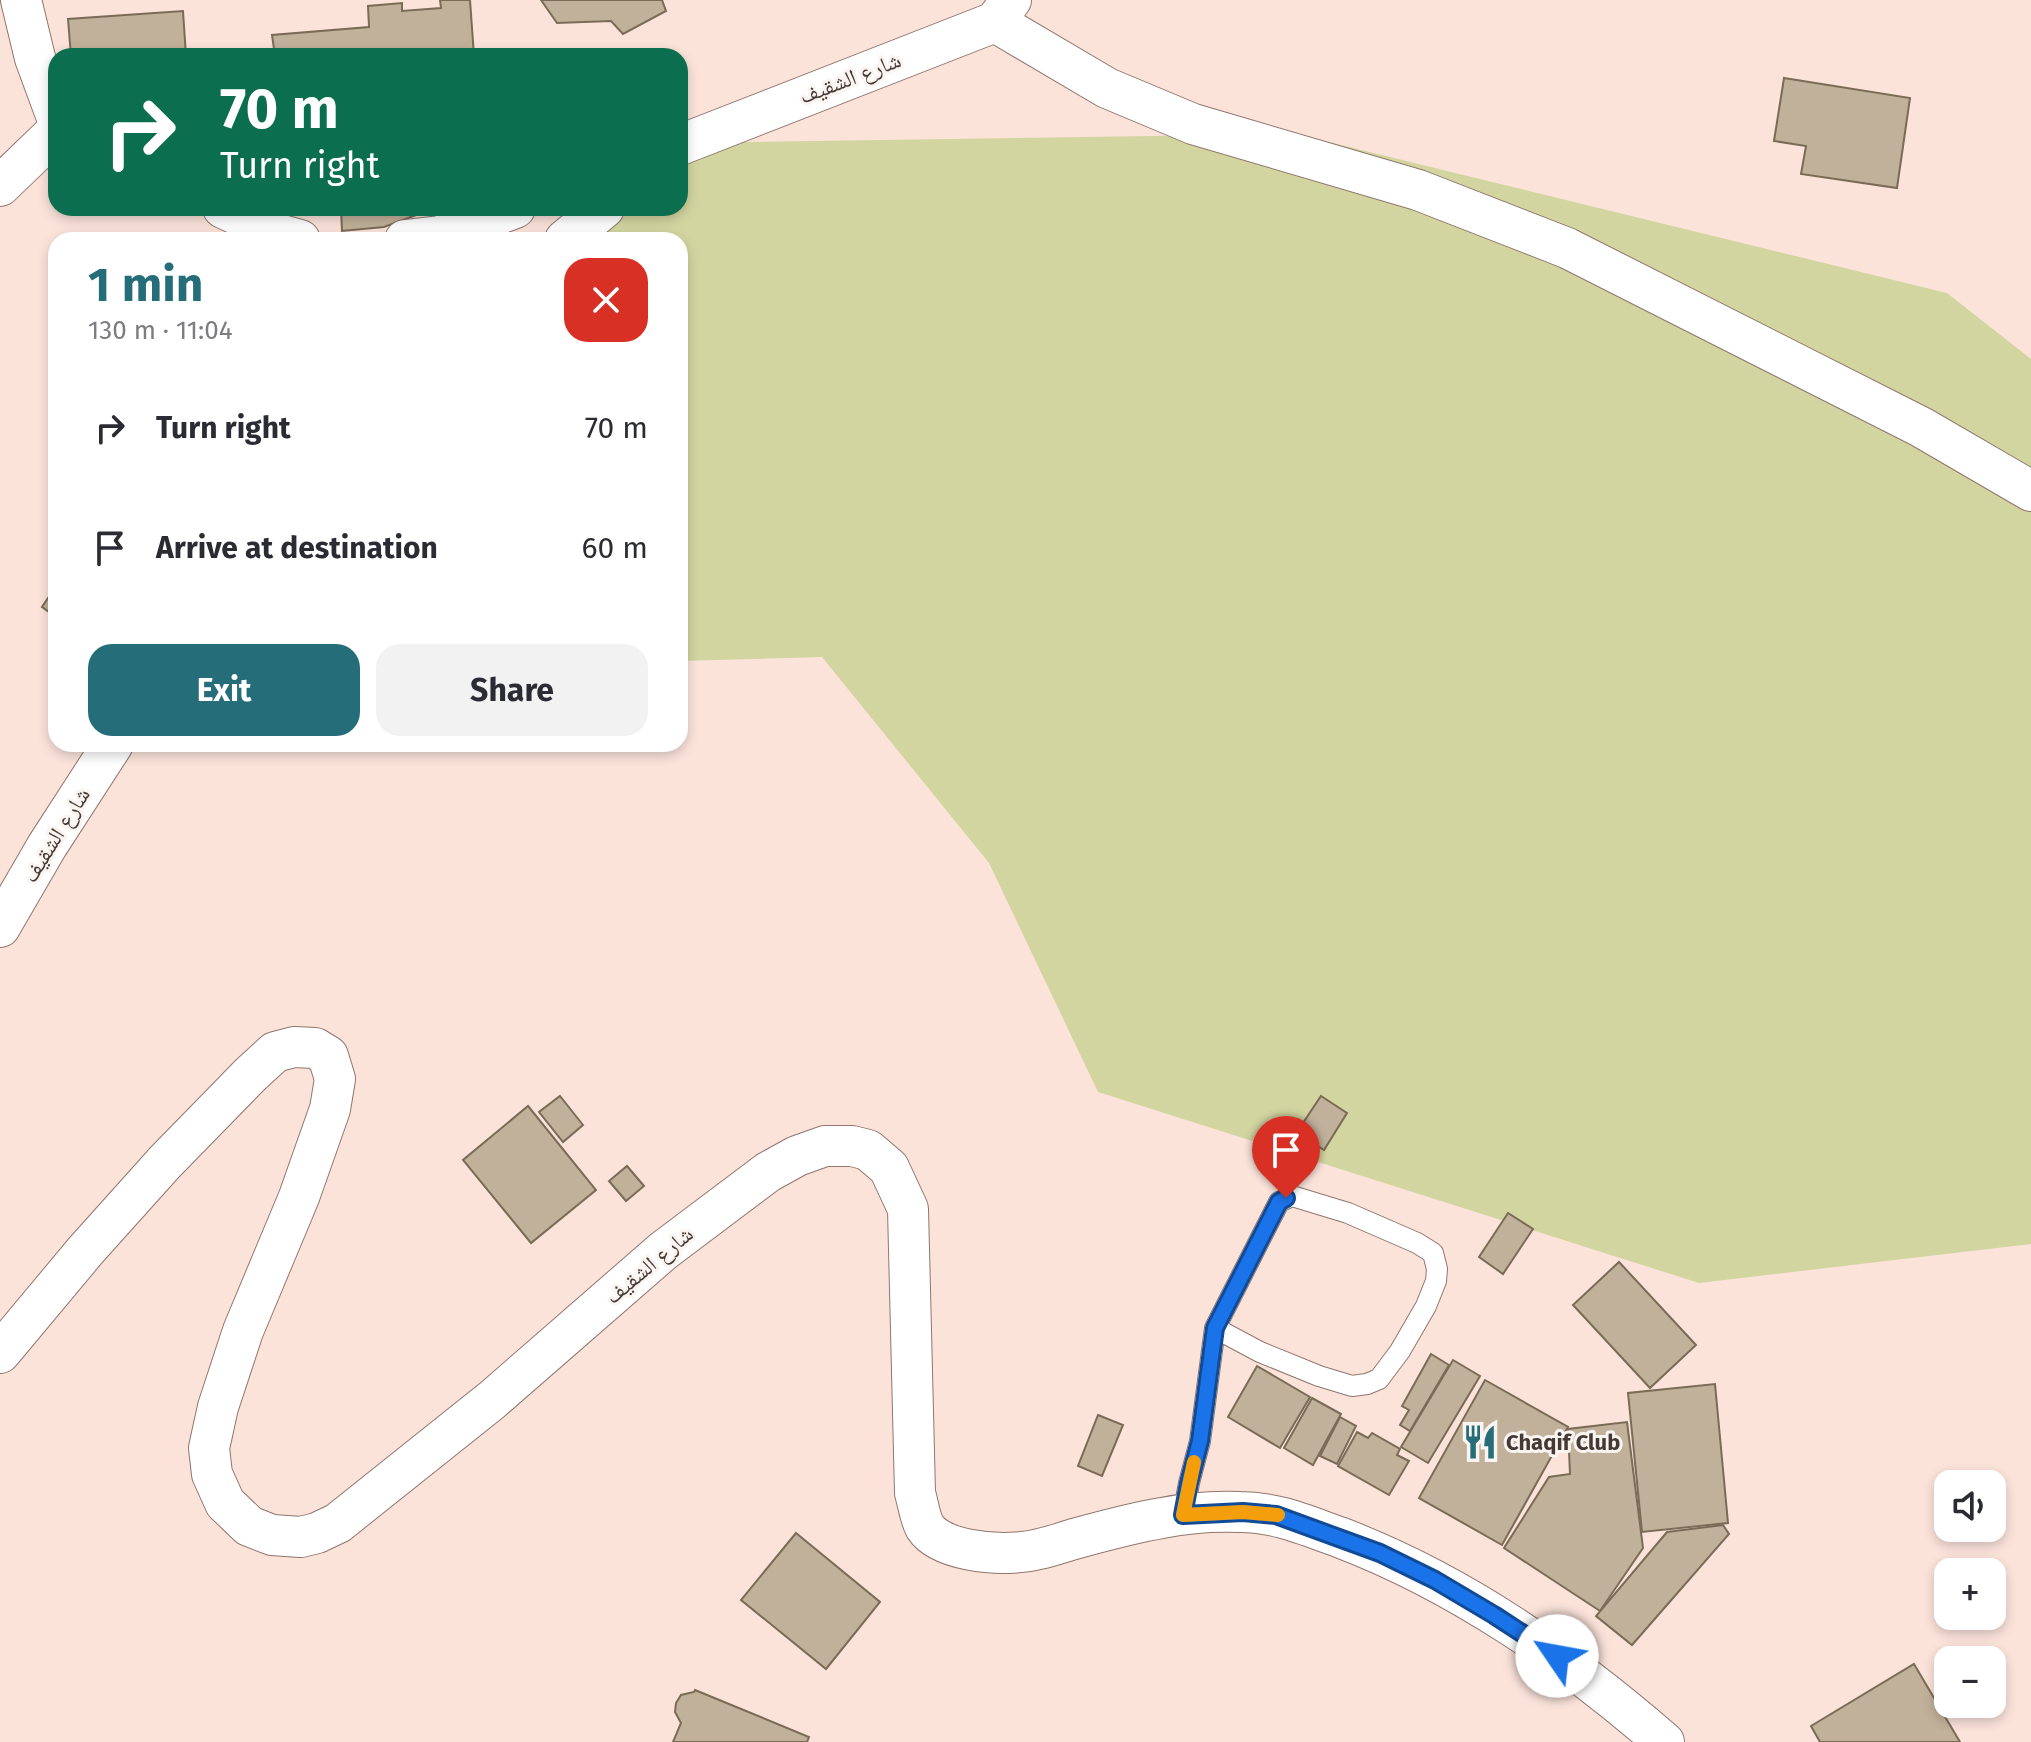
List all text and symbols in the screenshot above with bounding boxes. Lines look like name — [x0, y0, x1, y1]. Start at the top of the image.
street label: شارع الشقيف — [795, 46, 905, 110]
text: 70 m — [220, 76, 339, 143]
icon: right — [88, 80, 192, 184]
text: Turn right — [220, 144, 380, 188]
text: 1 min — [88, 256, 203, 314]
button: close — [564, 258, 648, 342]
text: 130 m · 11:04 — [88, 315, 233, 346]
icon: right — [88, 406, 132, 450]
text: Turn right — [156, 410, 291, 446]
text: 70 m — [585, 410, 648, 446]
icon: arrive — [88, 526, 132, 570]
text: Arrive at destination — [156, 530, 438, 566]
text: 60 m — [582, 530, 648, 566]
button: Exit — [88, 644, 360, 736]
button: Share — [376, 644, 648, 736]
street label: شارع الشقيف — [16, 783, 96, 887]
pin — [1252, 1116, 1320, 1198]
icon: arrive — [1264, 1128, 1308, 1172]
street label: شارع الشقيف — [600, 1220, 698, 1310]
restaurant icon: Chaqif Club — [1461, 1423, 1499, 1461]
place label: Chaqif Club — [1506, 1429, 1620, 1456]
map controls — [1934, 1470, 2006, 1718]
button: sound — [1934, 1470, 2006, 1542]
button: + — [1934, 1558, 2006, 1630]
position arrow — [1515, 1614, 1599, 1698]
button: − — [1934, 1646, 2006, 1718]

